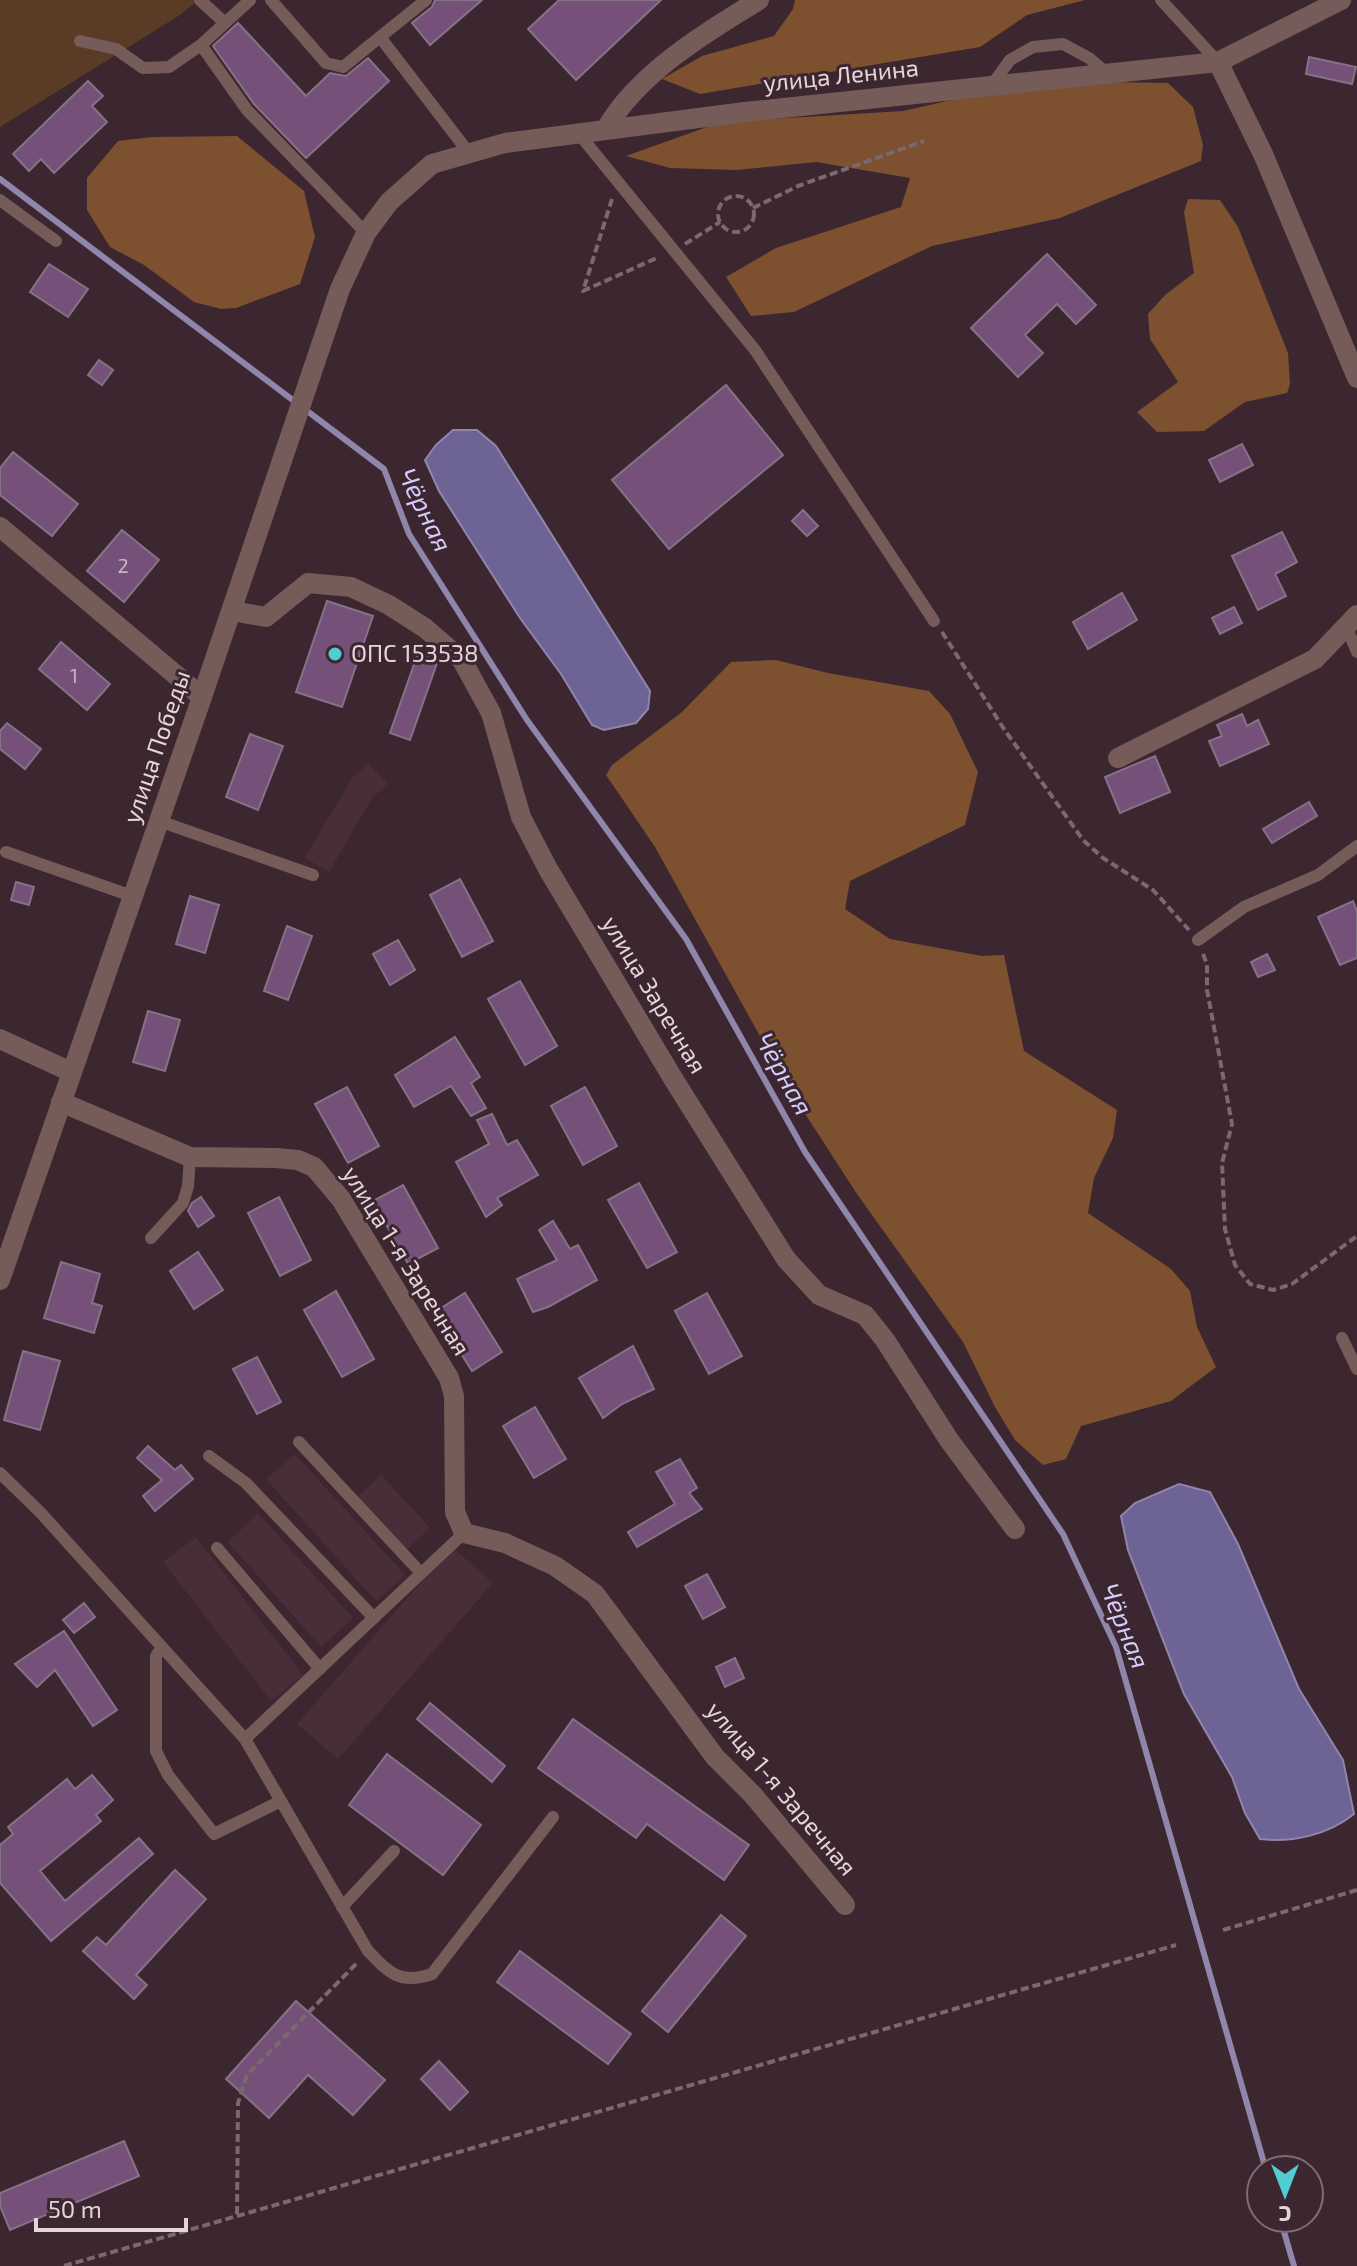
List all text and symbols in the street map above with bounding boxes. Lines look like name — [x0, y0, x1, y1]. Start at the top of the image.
street label: улица Ленина — [762, 52, 920, 98]
water label: Чёрная — [393, 462, 460, 556]
house number: 2 — [117, 553, 129, 577]
place label: ОПС 153538 — [351, 638, 479, 667]
marker: ОПС 153538 — [326, 645, 344, 663]
house number: 1 — [70, 663, 78, 687]
street label: улица Победы — [116, 666, 196, 827]
street label: улица Заречная — [596, 910, 714, 1079]
water label: Чёрная — [750, 1027, 820, 1120]
street label: улица 1-я Заречная — [336, 1160, 477, 1361]
water label: Чёрная — [1095, 1578, 1157, 1673]
street label: улица 1-я Заречная — [700, 1695, 863, 1881]
north arrow — [1245, 2154, 1325, 2234]
scale bar — [36, 2182, 186, 2232]
text: 50 m — [48, 2194, 102, 2223]
text: С — [1278, 2202, 1291, 2228]

